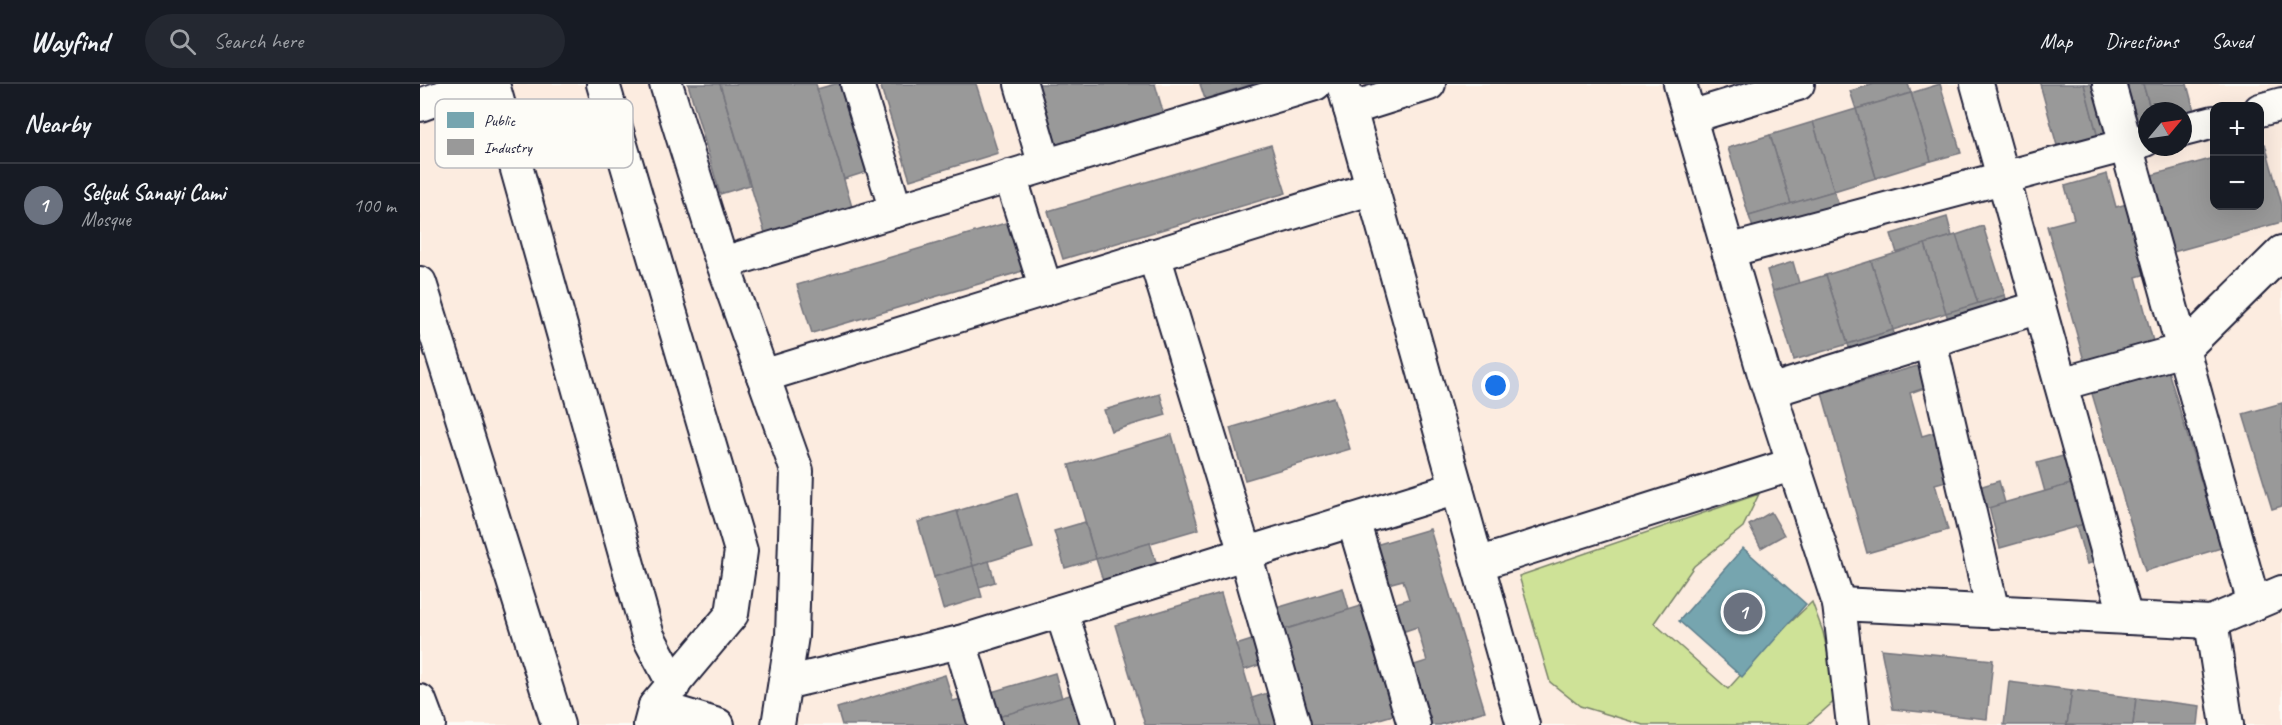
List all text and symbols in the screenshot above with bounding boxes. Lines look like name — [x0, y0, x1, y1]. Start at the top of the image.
search box — [145, 14, 565, 68]
text: Wayfind — [30, 24, 109, 59]
icon: search — [166, 25, 199, 58]
text: Search here — [214, 27, 303, 55]
text: Map — [2040, 28, 2072, 54]
text: Directions — [2105, 28, 2178, 54]
text: Saved — [2211, 28, 2252, 54]
legend — [435, 99, 633, 168]
north arrow — [2138, 102, 2192, 156]
map controls — [2210, 102, 2264, 210]
button: + — [2210, 102, 2264, 156]
text: Nearby — [24, 107, 89, 140]
text: Public — [484, 111, 516, 131]
text: Industry — [484, 138, 533, 158]
button: − — [2210, 156, 2264, 210]
text: Selçuk Sanayi Cami — [81, 179, 225, 207]
text: 1 — [39, 193, 48, 218]
text: 100 m — [353, 193, 396, 218]
text: Mosque — [81, 207, 131, 232]
your location — [1481, 371, 1510, 400]
pin: 1 — [1724, 590, 1762, 634]

